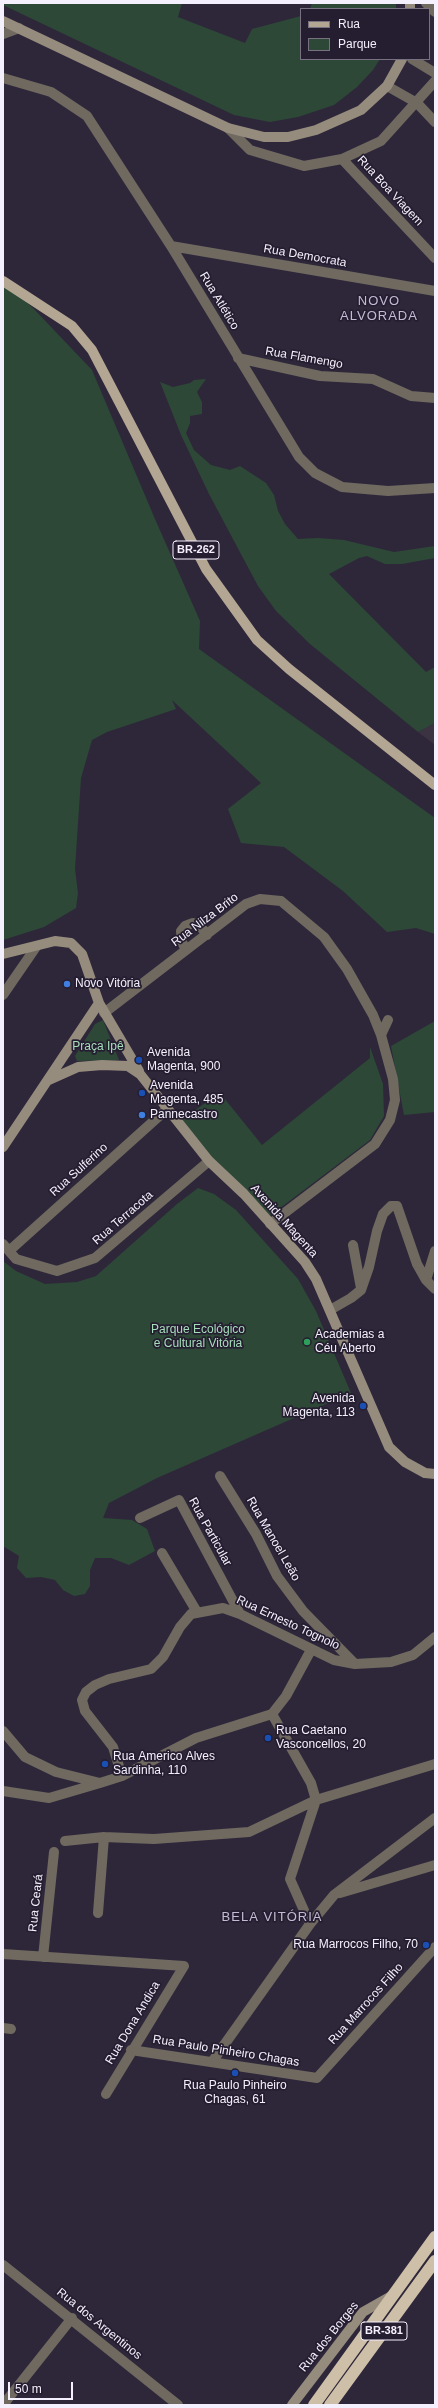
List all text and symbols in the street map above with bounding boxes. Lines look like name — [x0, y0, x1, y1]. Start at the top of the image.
legend — [300, 8, 430, 60]
text: Rua — [338, 17, 360, 31]
text: Parque — [338, 37, 377, 51]
street label: Rua Boa Viagem — [354, 153, 426, 229]
street label: Rua Democrata — [262, 242, 348, 270]
street label: Rua Atlético — [196, 270, 242, 332]
district label: NOVO ALVORADA — [340, 293, 418, 324]
street label: Rua Flamengo — [264, 344, 344, 372]
road number: BR-262 — [173, 541, 219, 559]
street label: Rua Nilza Brito — [169, 890, 241, 950]
place label: Novo Vitória — [75, 977, 140, 991]
marker: Novo Vitória — [62, 979, 72, 989]
park label: Praça Ipê — [72, 1040, 124, 1054]
place label: Avenida Magenta, 900 — [147, 1046, 220, 1074]
marker: Avenida Magenta, 900 — [134, 1055, 144, 1065]
place label: Avenida Magenta, 485 — [150, 1079, 223, 1107]
marker: Avenida Magenta, 485 — [137, 1088, 147, 1098]
place label: Pannecastro — [150, 1108, 217, 1122]
marker: Pannecastro — [137, 1110, 147, 1120]
street label: Rua Sulferino — [47, 1140, 111, 1200]
street label: Avenida Magenta — [247, 1182, 321, 1260]
street label: Rua Terracota — [90, 1188, 156, 1248]
park label: Parque Ecológico e Cultural Vitória — [151, 1323, 245, 1351]
place label: Academias a Céu Aberto — [315, 1328, 384, 1356]
marker: Academias a Céu Aberto — [302, 1337, 312, 1347]
place label: Avenida Magenta, 113 — [283, 1392, 355, 1420]
marker: Avenida Magenta, 113 — [358, 1401, 368, 1411]
street label: Rua Manoel Leão — [243, 1494, 303, 1584]
street label: Rua Particular — [185, 1495, 235, 1569]
street label: Rua Ernesto Tognolo — [234, 1593, 342, 1653]
place label: Rua Caetano Vasconcellos, 20 — [276, 1724, 366, 1752]
marker: Rua Caetano Vasconcellos, 20 — [263, 1733, 273, 1743]
place label: Rua Americo Alves Sardinha, 110 — [113, 1750, 215, 1778]
marker: Rua Americo Alves Sardinha, 110 — [100, 1759, 110, 1769]
street label: Rua Ceará — [26, 1873, 46, 1933]
district label: BELA VITÓRIA — [222, 1909, 322, 1925]
place label: Rua Marrocos Filho, 70 — [293, 1938, 418, 1952]
marker: Rua Marrocos Filho, 70 — [421, 1940, 431, 1950]
street label: Rua Marrocos Filho — [326, 1960, 406, 2048]
street label: Rua Dona Andica — [103, 1979, 163, 2067]
street label: Rua Paulo Pinheiro Chagas — [152, 2032, 300, 2070]
marker: Rua Paulo Pinheiro Chagas, 61 — [230, 2068, 240, 2078]
place label: Rua Paulo Pinheiro Chagas, 61 — [183, 2079, 287, 2107]
street label: Rua dos Argentinos — [54, 2285, 144, 2363]
street label: Rua dos Borges — [296, 2299, 362, 2375]
road number: BR-381 — [361, 2322, 407, 2340]
scale bar — [10, 2374, 75, 2400]
text: 50 m — [15, 2382, 42, 2396]

